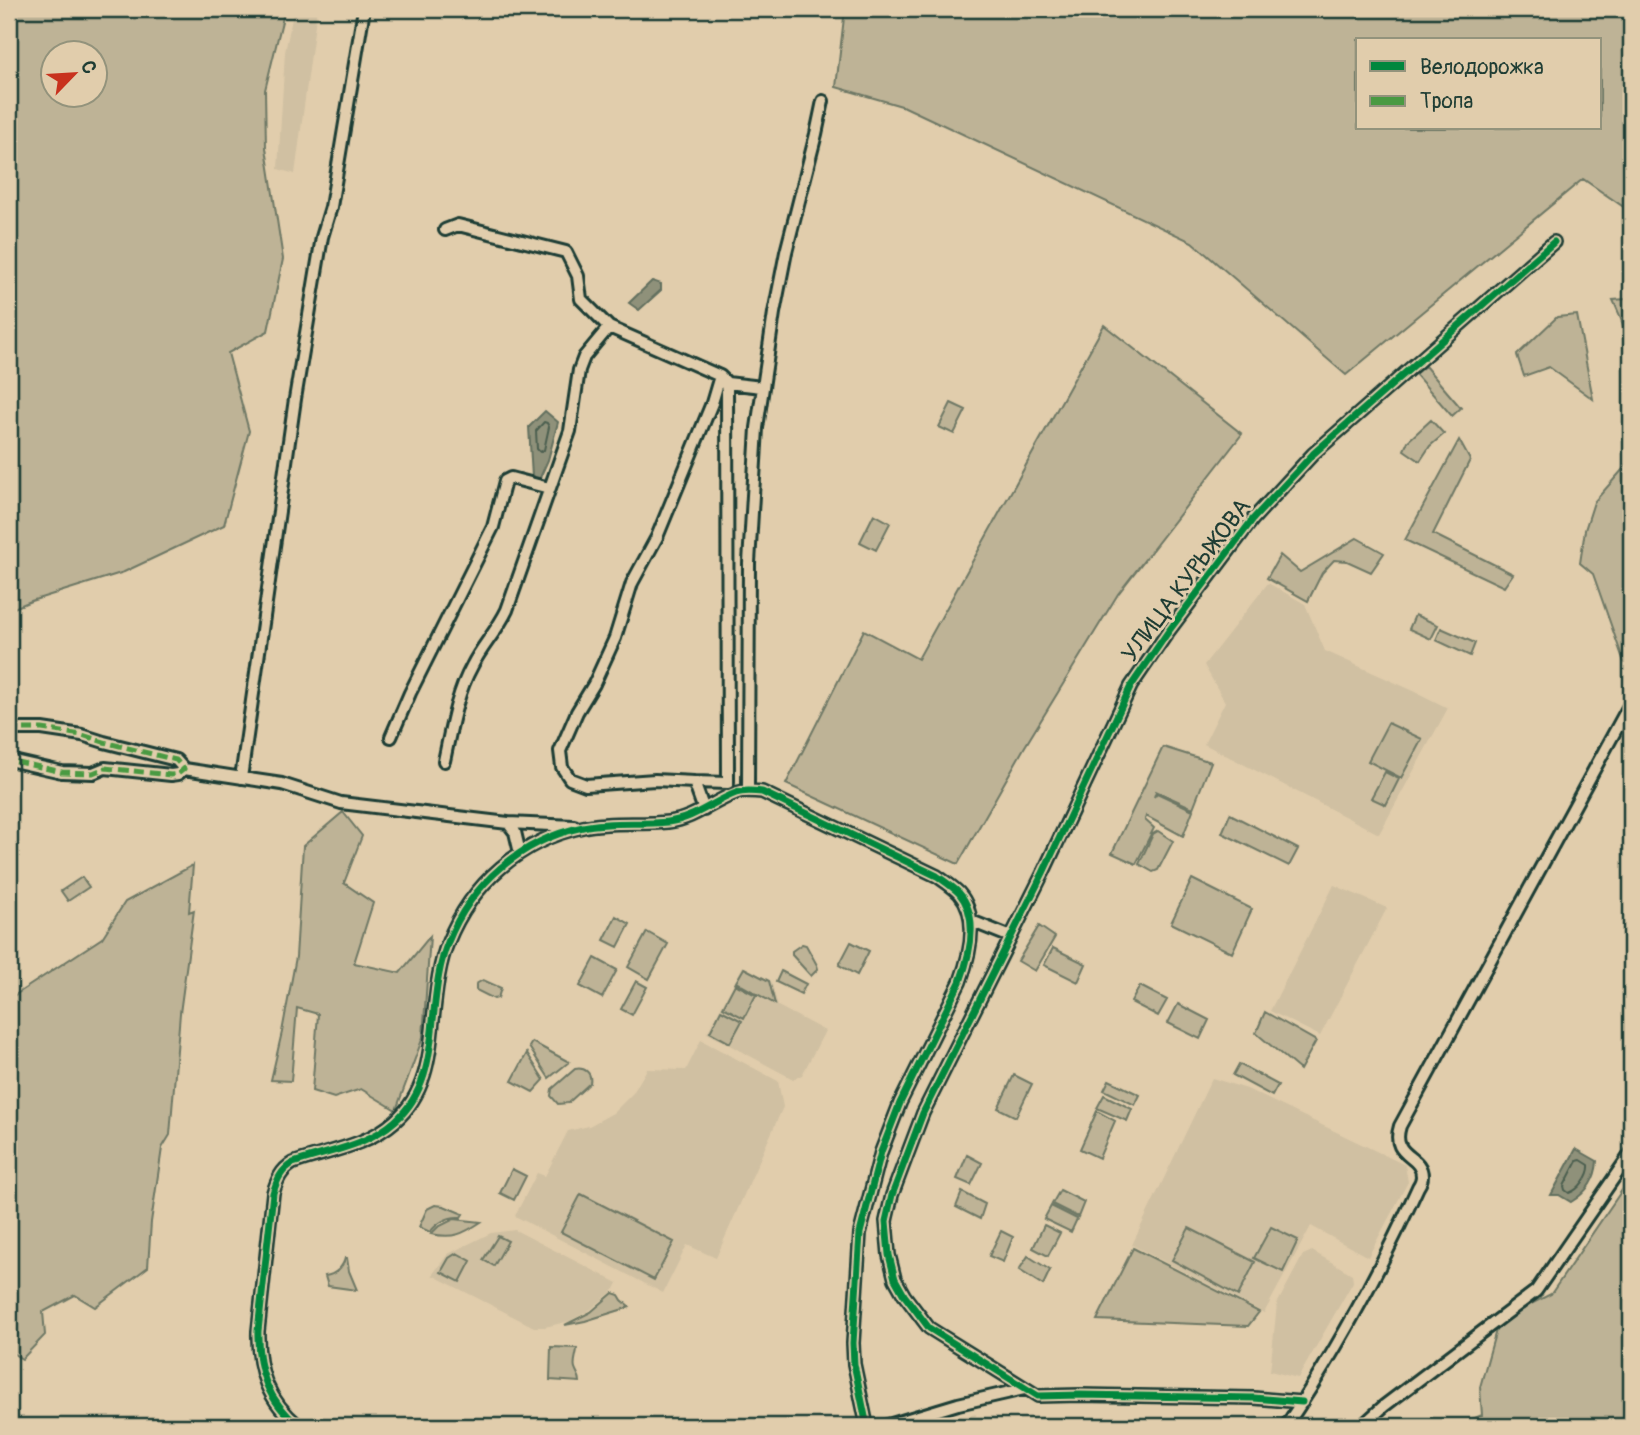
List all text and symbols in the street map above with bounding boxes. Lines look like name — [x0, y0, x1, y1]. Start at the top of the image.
north arrow — [38, 38, 108, 108]
legend — [1356, 38, 1602, 130]
text: Велодорожка — [1420, 54, 1544, 81]
text: С — [75, 57, 102, 78]
text: Тропа — [1420, 88, 1473, 115]
street label: УЛИЦА КУРЫЖОВА — [1115, 493, 1257, 668]

